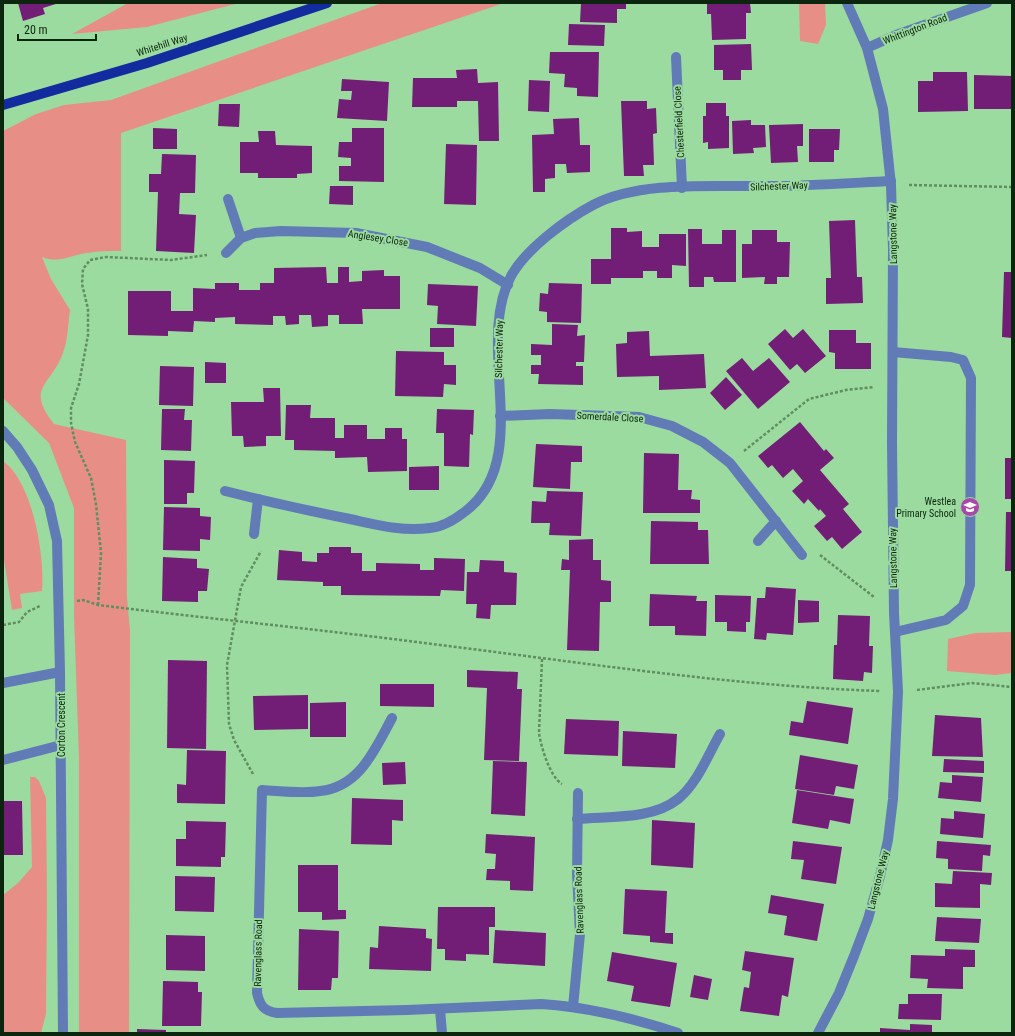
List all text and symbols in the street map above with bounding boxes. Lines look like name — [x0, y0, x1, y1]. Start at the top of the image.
street label: Whittington Road — [881, 12, 949, 46]
scale bar — [18, 16, 96, 42]
text: 20 m — [24, 23, 48, 37]
street label: Whitehill Way — [135, 32, 189, 58]
street label: Chesterfield Close — [672, 86, 686, 158]
street label: Silchester Way — [750, 179, 808, 193]
street label: Langstone Way — [887, 204, 899, 264]
street label: Anglesey Close — [347, 228, 409, 248]
street label: Silchester Way — [493, 320, 505, 378]
street label: Somerdale Close — [576, 410, 644, 424]
place label: Westlea Primary School — [896, 496, 956, 519]
school or university icon: Westlea Primary School — [959, 496, 981, 518]
street label: Langstone Way — [887, 528, 899, 588]
street label: Corton Crescent — [56, 693, 67, 757]
street label: Langstone Way — [865, 850, 891, 910]
street label: Ravenglass Road — [572, 866, 586, 934]
street label: Ravenglass Road — [252, 919, 264, 987]

